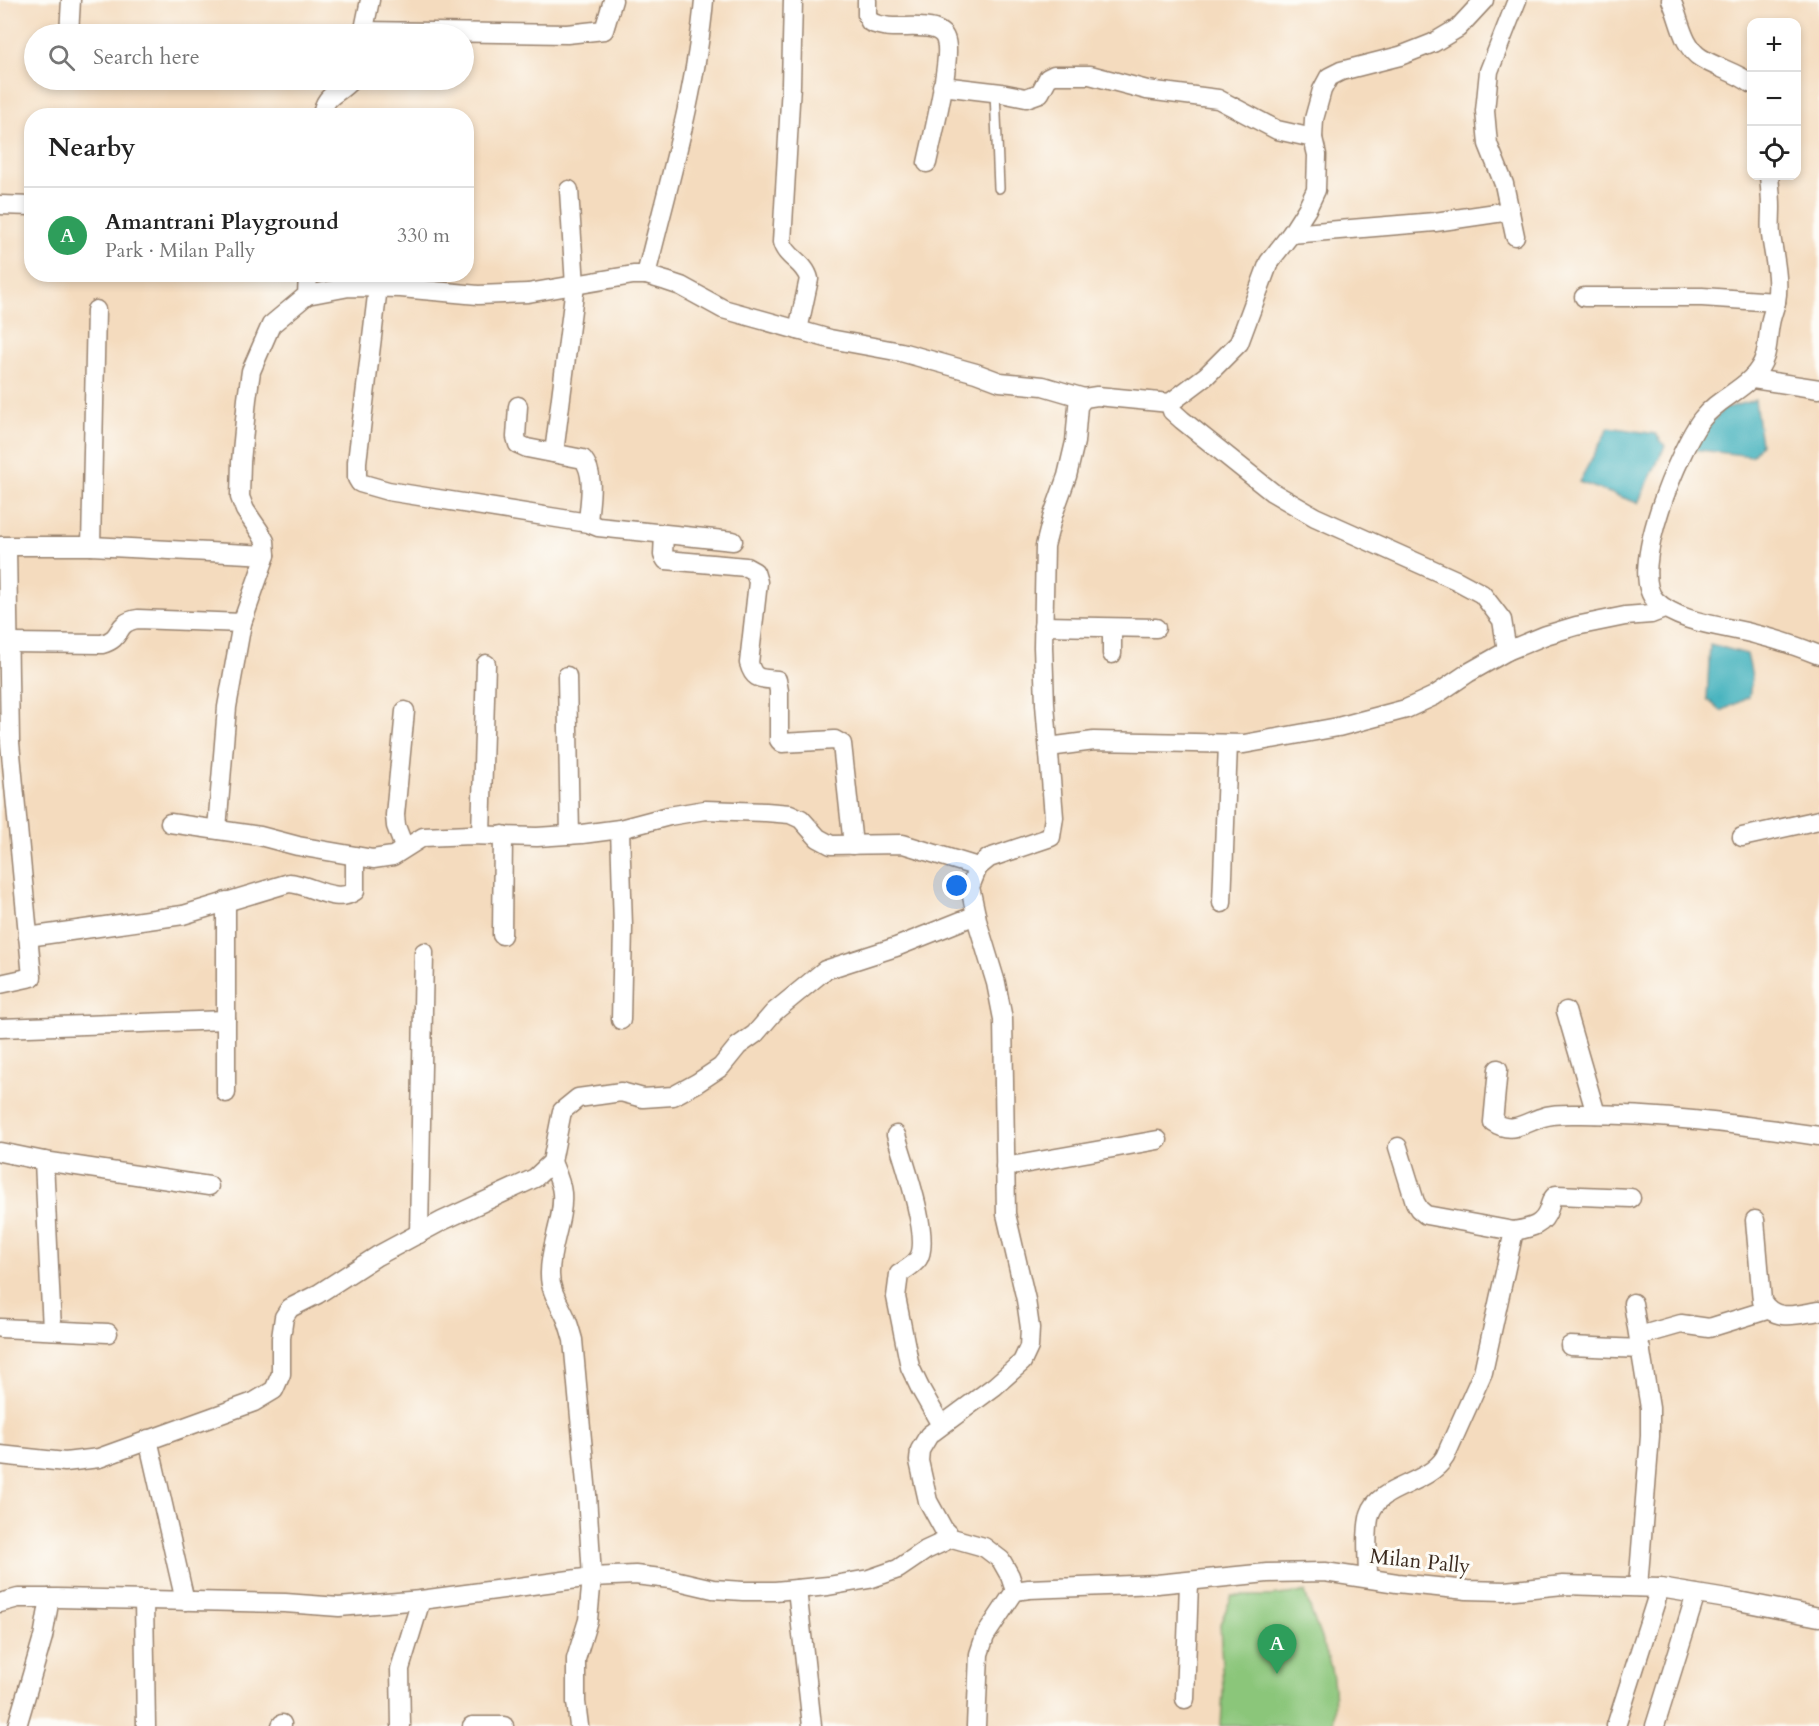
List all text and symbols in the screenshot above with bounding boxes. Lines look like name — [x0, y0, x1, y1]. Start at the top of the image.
map controls — [1747, 18, 1801, 180]
button: + — [1747, 18, 1801, 72]
search box — [24, 24, 474, 90]
icon: search — [45, 41, 78, 74]
text: Search here — [93, 42, 200, 72]
button: − — [1747, 72, 1801, 126]
button: locate — [1747, 126, 1801, 180]
text: Nearby — [48, 130, 136, 165]
text: Amantrani Playground — [105, 207, 339, 237]
text: A — [60, 222, 75, 249]
text: 330 m — [397, 222, 450, 249]
text: Park · Milan Pally — [105, 237, 255, 264]
your location — [942, 871, 971, 900]
street label: Milan Pally — [1368, 1542, 1472, 1581]
pin: A — [1258, 1624, 1296, 1674]

